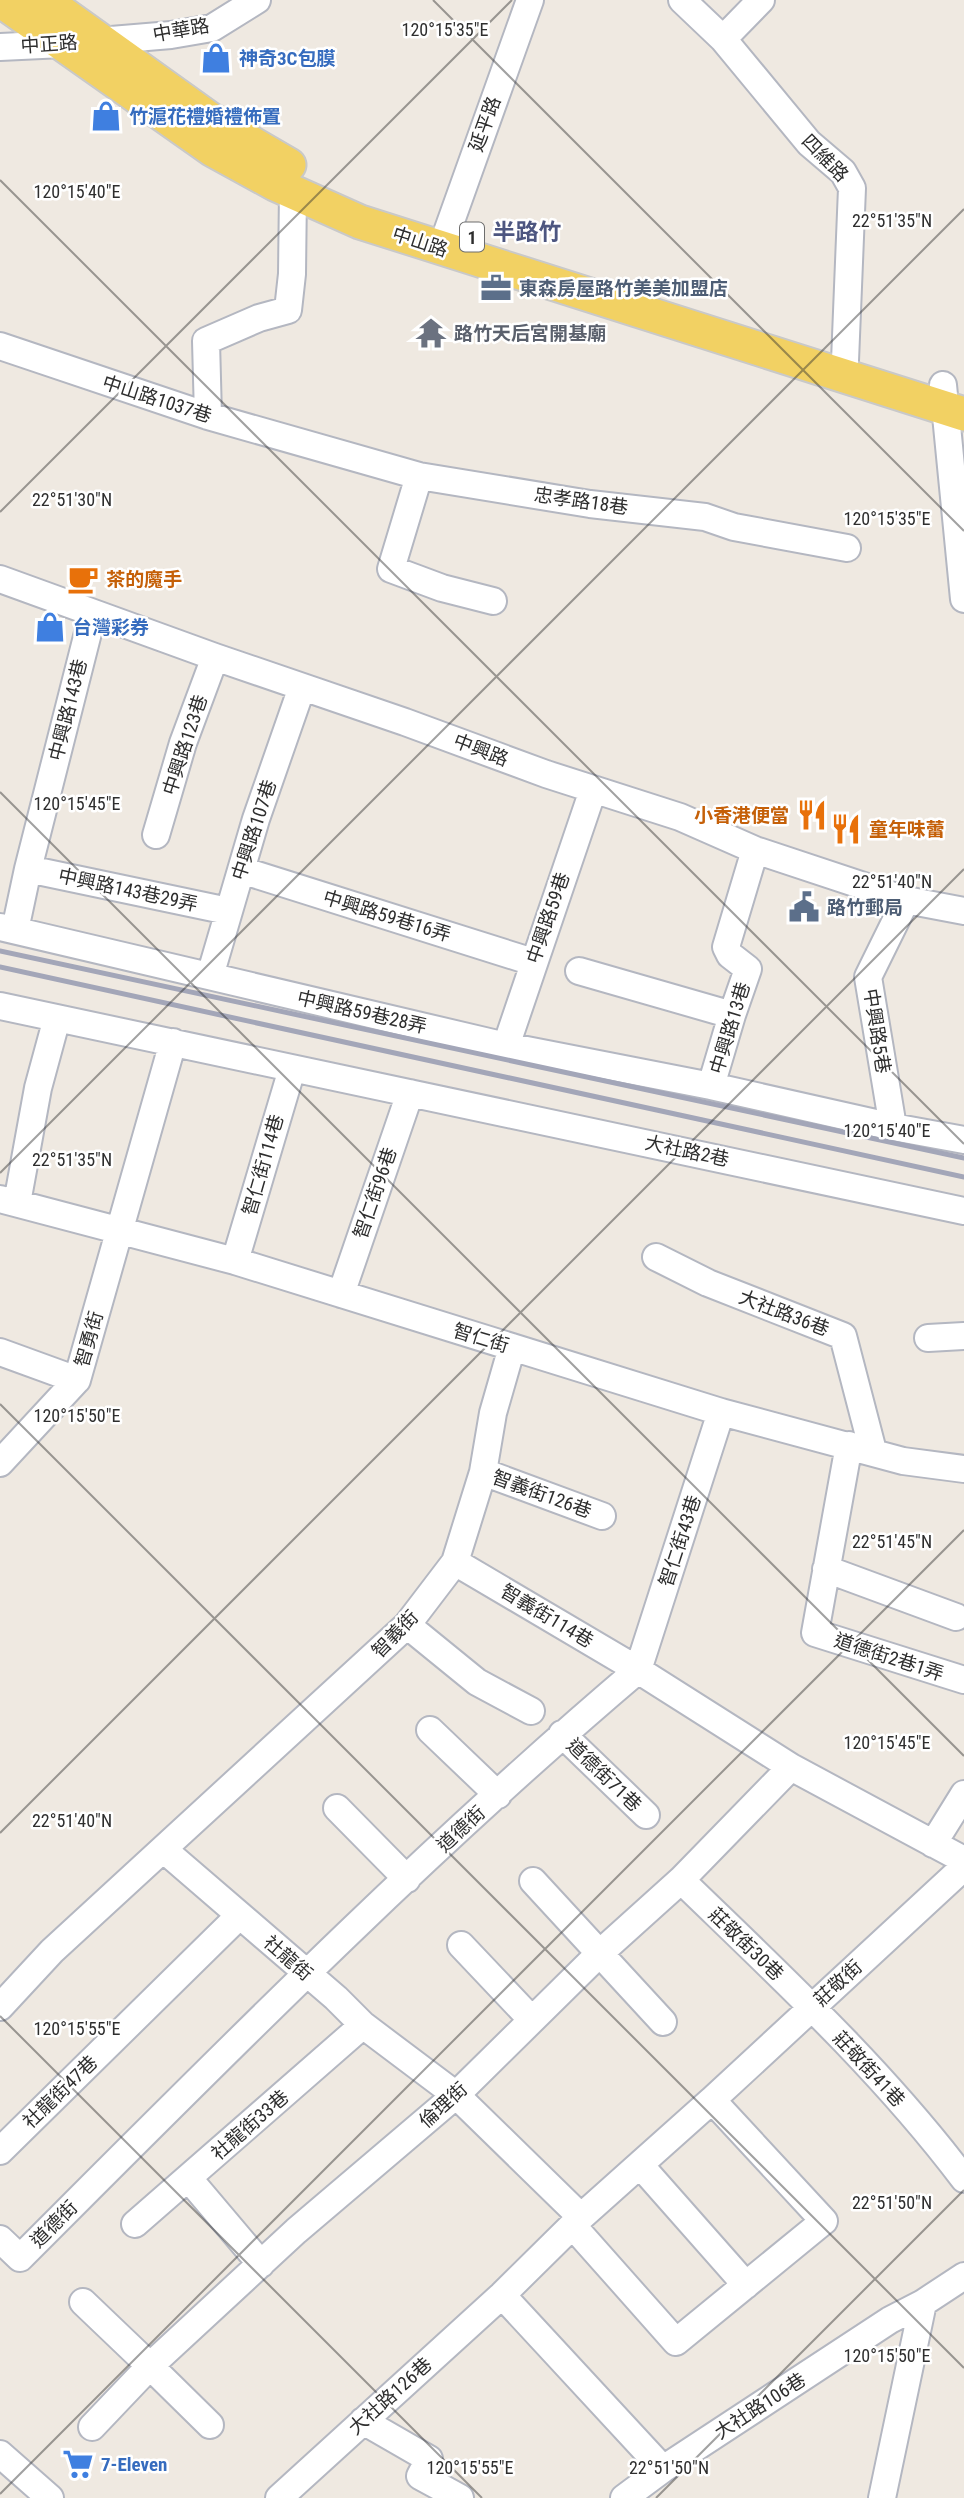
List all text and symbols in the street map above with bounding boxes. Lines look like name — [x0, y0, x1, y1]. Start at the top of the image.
street label: 中華路 — [151, 14, 211, 46]
text: 120°15'35"E — [402, 19, 488, 40]
street label: 中正路 — [20, 31, 78, 57]
shop icon: 神奇3C包膜 — [199, 41, 233, 75]
place label: 神奇3C包膜 — [239, 47, 335, 70]
street label: 延平路 — [464, 93, 506, 155]
shop icon: 竹滬花禮婚禮佈置 — [89, 99, 123, 133]
place label: 竹滬花禮婚禮佈置 — [129, 105, 281, 128]
street label: 四維路 — [797, 130, 853, 186]
text: 120°15'40"E — [34, 181, 120, 202]
text: 22°51'35"N — [852, 210, 932, 231]
district label: 半路竹 — [493, 219, 562, 246]
street label: 中山路 — [389, 222, 451, 262]
road number: 1 — [460, 222, 484, 251]
office icon: 東森房屋路竹美美加盟店 — [479, 271, 513, 305]
place label: 東森房屋路竹美美加盟店 — [519, 277, 728, 300]
temple icon: 路竹天后宮開基廟 — [414, 316, 448, 350]
place label: 路竹天后宮開基廟 — [454, 322, 606, 345]
street label: 中山路1037巷 — [99, 371, 215, 427]
street label: 忠孝路18巷 — [532, 483, 630, 519]
text: 22°51'30"N — [32, 489, 112, 510]
text: 120°15'35"E — [844, 508, 930, 529]
cafe icon: 茶的魔手 — [66, 562, 100, 596]
place label: 茶的魔手 — [106, 568, 182, 591]
shop icon: 台灣彩券 — [33, 610, 67, 644]
place label: 台灣彩券 — [73, 616, 149, 639]
street label: 中興路143巷 — [44, 657, 92, 763]
street label: 中興路123巷 — [158, 692, 212, 798]
street label: 中興路 — [450, 729, 512, 771]
street label: 中興路107巷 — [227, 777, 281, 883]
text: 120°15'45"E — [34, 793, 120, 814]
restaurant icon: 小香港便當 — [795, 798, 829, 832]
place label: 小香港便當 — [694, 804, 789, 827]
restaurant icon: 童年味蕾 — [829, 812, 863, 846]
place label: 童年味蕾 — [869, 818, 945, 841]
street label: 中興路143巷29弄 — [56, 864, 200, 916]
street label: 中興路59巷 — [522, 869, 574, 967]
text: 22°51'40"N — [852, 871, 932, 892]
street label: 中興路59巷16弄 — [320, 886, 454, 946]
public building icon: 路竹郵局 — [787, 890, 821, 924]
place label: 路竹郵局 — [827, 896, 903, 919]
street label: 中興路13巷 — [705, 979, 755, 1077]
street label: 中興路59巷28弄 — [295, 986, 429, 1038]
street label: 中興路5巷 — [859, 987, 895, 1075]
street label: 智仁街114巷 — [238, 1112, 288, 1218]
text: 120°15'40"E — [844, 1120, 930, 1141]
street label: 大社路2巷 — [643, 1131, 731, 1171]
street label: 智仁街96巷 — [349, 1144, 401, 1242]
text: 22°51'35"N — [32, 1149, 112, 1170]
street label: 大社路36巷 — [736, 1285, 832, 1341]
street label: 智勇街 — [70, 1308, 108, 1370]
street label: 智仁街 — [450, 1319, 512, 1357]
text: 120°15'50"E — [34, 1405, 120, 1426]
street label: 智義街126巷 — [489, 1465, 595, 1523]
street label: 智仁街43巷 — [654, 1492, 706, 1590]
text: 22°51'45"N — [852, 1531, 932, 1552]
street label: 智義街114巷 — [496, 1579, 598, 1653]
street label: 智義街 — [367, 1606, 423, 1662]
street label: 道德街2巷1弄 — [831, 1628, 947, 1686]
text: 120°15'45"E — [844, 1732, 930, 1753]
street label: 道德街71巷 — [562, 1734, 646, 1816]
street label: 道德街 — [432, 1801, 490, 1857]
text: 22°51'40"N — [32, 1810, 112, 1831]
street label: 莊敬街30巷 — [704, 1903, 788, 1985]
street label: 社龍街 — [259, 1931, 317, 1985]
street label: 莊敬街 — [809, 1955, 867, 2011]
text: 120°15'55"E — [34, 2018, 120, 2039]
street label: 莊敬街41巷 — [828, 2027, 910, 2111]
street label: 社龍街47巷 — [18, 2051, 102, 2133]
street label: 倫理街 — [414, 2077, 472, 2133]
street label: 社龍街33巷 — [207, 2085, 293, 2165]
text: 22°51'50"N — [852, 2192, 932, 2213]
street label: 道德街 — [26, 2196, 82, 2252]
text: 120°15'50"E — [844, 2345, 930, 2366]
street label: 大社路126巷 — [344, 2353, 436, 2439]
street label: 大社路106巷 — [710, 2368, 810, 2444]
supermarket icon: 7-Eleven — [61, 2447, 95, 2481]
place label: 7-Eleven — [101, 2453, 167, 2476]
text: 120°15'55"E — [427, 2457, 513, 2478]
text: 22°51'50"N — [629, 2457, 709, 2478]

